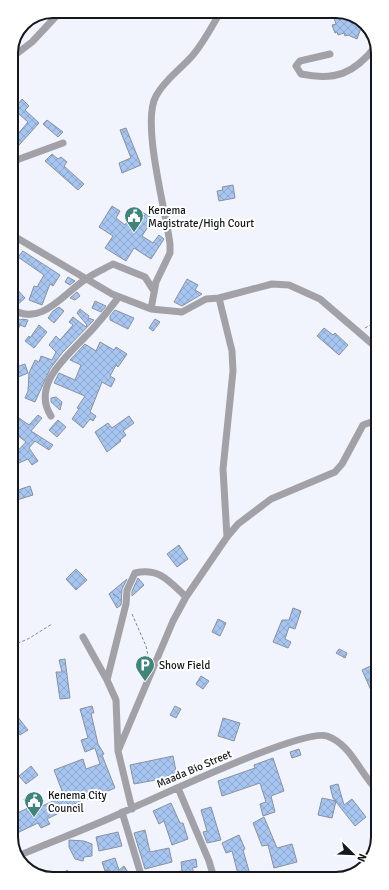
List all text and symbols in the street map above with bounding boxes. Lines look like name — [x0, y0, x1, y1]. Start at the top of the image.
place label: Kenema Magistrate/High Court — [148, 204, 254, 230]
public building icon: Kenema Magistrate/High Court — [123, 205, 145, 233]
parking icon: Show Field — [134, 654, 156, 682]
place label: Show Field — [159, 659, 210, 672]
street label: Maada Bio Street — [155, 747, 234, 791]
place label: Kenema City Council — [48, 789, 108, 815]
public building icon: Kenema City Council — [23, 790, 45, 818]
north arrow — [333, 834, 373, 874]
text: N — [354, 852, 369, 864]

